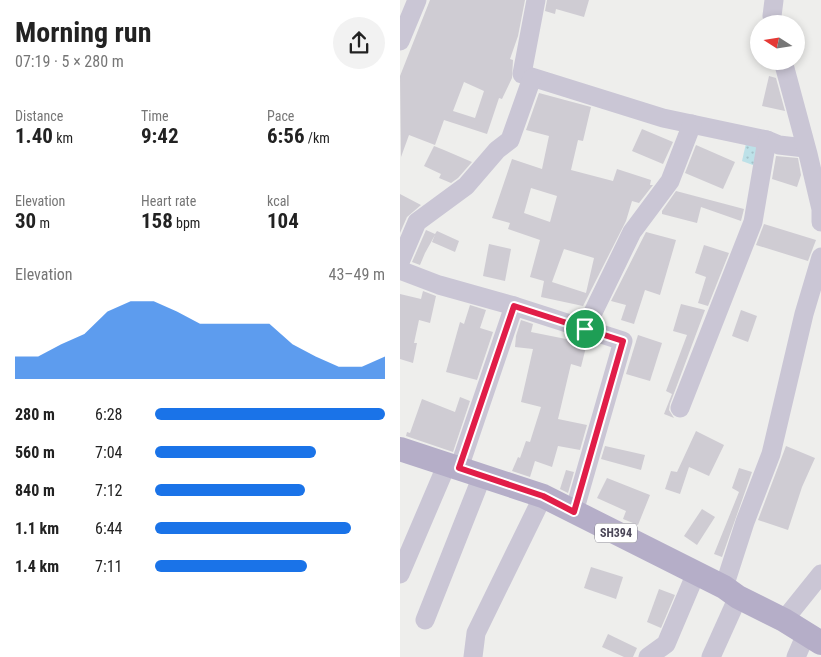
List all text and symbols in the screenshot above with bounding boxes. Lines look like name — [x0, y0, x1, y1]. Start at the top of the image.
north arrow — [750, 15, 805, 70]
map controls — [750, 15, 805, 70]
text: Morning run — [15, 16, 151, 49]
button: share — [333, 17, 385, 69]
text: 07:19 · 5 × 280 m — [15, 52, 124, 71]
text: Distance — [15, 108, 63, 124]
text: Time — [141, 108, 169, 124]
text: Pace — [267, 108, 294, 124]
text: 1.40 — [15, 124, 53, 148]
text: 9:42 — [141, 124, 179, 148]
text: 6:56 — [267, 124, 305, 148]
text: km — [53, 130, 73, 146]
text: /km — [305, 130, 330, 146]
text: Elevation — [15, 193, 65, 209]
text: Heart rate — [141, 193, 196, 209]
text: kcal — [267, 193, 290, 209]
text: 30 — [15, 209, 36, 233]
text: 158 — [141, 209, 173, 233]
text: 104 — [267, 209, 299, 233]
text: m — [36, 215, 50, 231]
text: bpm — [173, 215, 200, 231]
text: Elevation — [15, 265, 73, 284]
text: 43–49 m — [329, 265, 385, 284]
pin — [564, 308, 606, 350]
icon: arrive — [571, 315, 599, 343]
text: 280 m — [15, 405, 55, 424]
text: 6:28 — [95, 405, 122, 424]
text: 560 m — [15, 443, 55, 462]
text: 7:04 — [95, 443, 122, 462]
text: 840 m — [15, 481, 55, 500]
text: 7:12 — [95, 481, 122, 500]
text: 1.1 km — [15, 519, 59, 538]
text: 6:44 — [95, 519, 122, 538]
road number: SH394 — [595, 524, 637, 542]
text: 1.4 km — [15, 557, 59, 576]
text: 7:11 — [95, 557, 122, 576]

